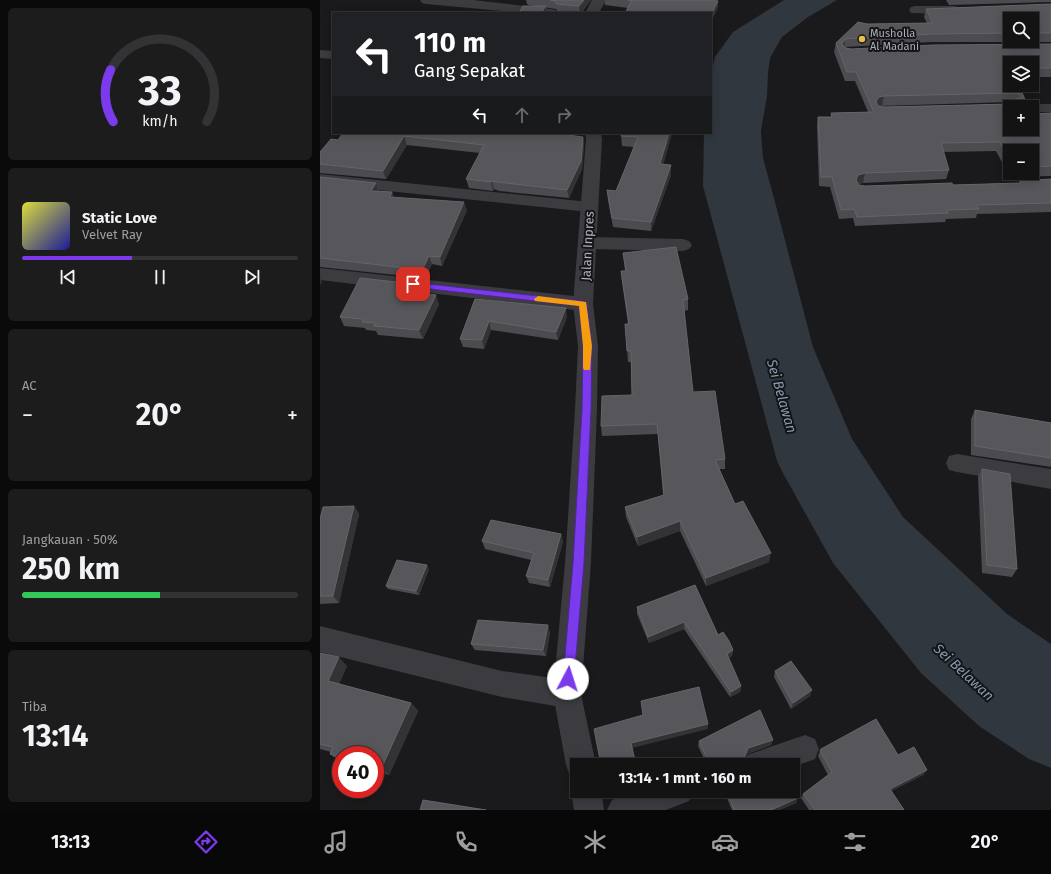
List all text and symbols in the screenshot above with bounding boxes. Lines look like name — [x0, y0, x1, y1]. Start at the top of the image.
map controls — [1003, 12, 1039, 180]
button: search — [1003, 12, 1039, 48]
text: 110 m — [414, 26, 486, 59]
place label: Musholla Al Madani — [870, 27, 919, 53]
icon: left — [348, 28, 400, 80]
marker: Musholla Al Madani — [857, 34, 867, 44]
button: layers — [1003, 56, 1039, 92]
text: Gang Sepakat — [414, 60, 525, 82]
text: 33 — [137, 66, 182, 116]
button: + — [1003, 100, 1039, 136]
icon: left — [469, 104, 491, 126]
icon: ahead — [511, 104, 533, 126]
icon: right — [553, 104, 575, 126]
text: km/h — [142, 113, 178, 130]
button: − — [1003, 144, 1039, 180]
text: Static Love — [82, 209, 157, 227]
street label: Jalan Inpres — [578, 211, 597, 281]
text: Velvet Ray — [82, 227, 142, 242]
icon: previous — [57, 266, 79, 288]
icon: pause — [149, 266, 171, 288]
icon: next — [241, 266, 263, 288]
pin — [396, 267, 430, 301]
icon: arrive — [402, 273, 424, 295]
water label: Sei Belawan — [763, 356, 800, 435]
text: AC — [22, 378, 37, 393]
text: 20° — [136, 397, 184, 433]
text: − — [22, 402, 33, 429]
text: + — [287, 402, 298, 429]
text: Jangkauan · 50% — [22, 532, 118, 547]
text: 250 km — [22, 551, 120, 587]
water label: Sei Belawan — [929, 640, 997, 704]
position arrow — [547, 658, 589, 700]
text: Tiba — [22, 699, 47, 714]
text: 13:14 — [22, 718, 89, 754]
speed limit sign: 40 — [332, 746, 384, 798]
text: 13:14 · 1 mnt · 160 m — [619, 769, 751, 787]
icon: directions — [192, 828, 220, 856]
icon: music — [322, 828, 350, 856]
icon: phone — [452, 828, 480, 856]
icon: climate — [581, 828, 609, 856]
icon: car — [711, 828, 739, 856]
icon: filters — [841, 828, 869, 856]
text: 13:13 — [51, 831, 90, 853]
text: 20° — [971, 831, 1000, 853]

